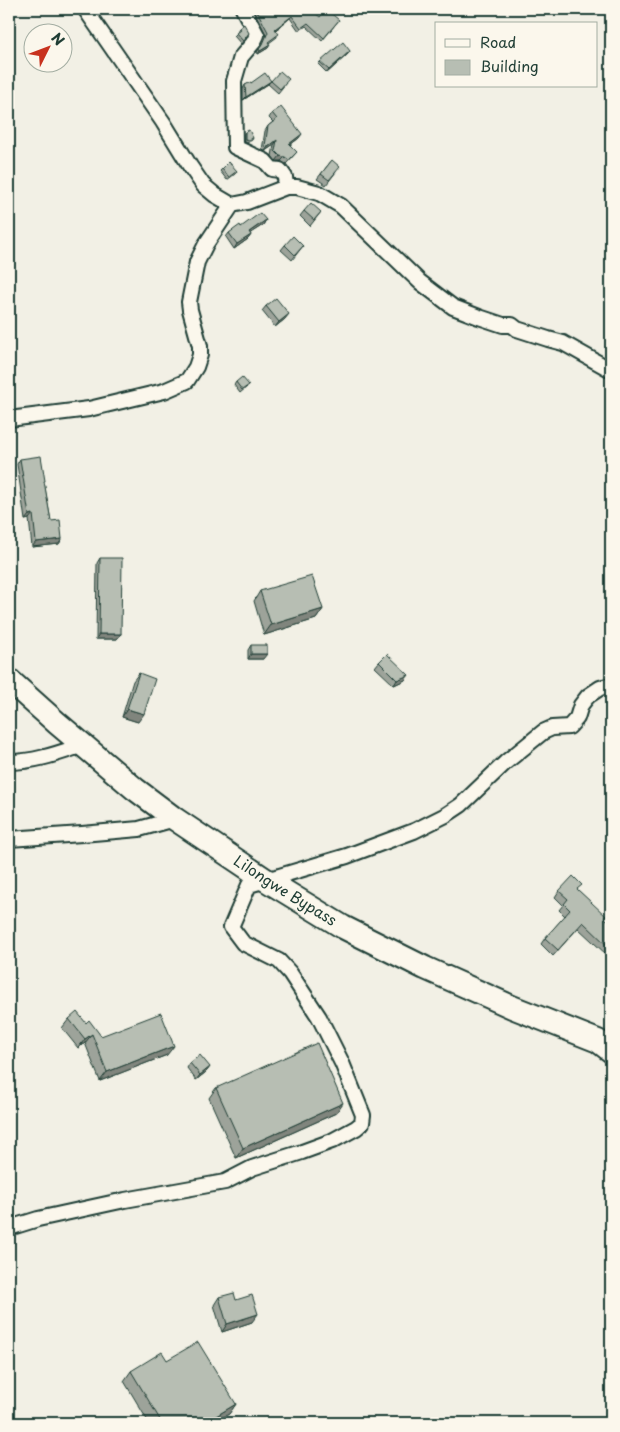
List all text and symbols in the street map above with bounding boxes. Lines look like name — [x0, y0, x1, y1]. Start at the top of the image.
north arrow — [22, 22, 72, 72]
legend — [435, 22, 598, 88]
text: N — [47, 28, 70, 50]
text: Road — [480, 30, 516, 53]
text: Building — [480, 54, 539, 77]
street label: Lilongwe Bypass — [230, 849, 342, 931]

